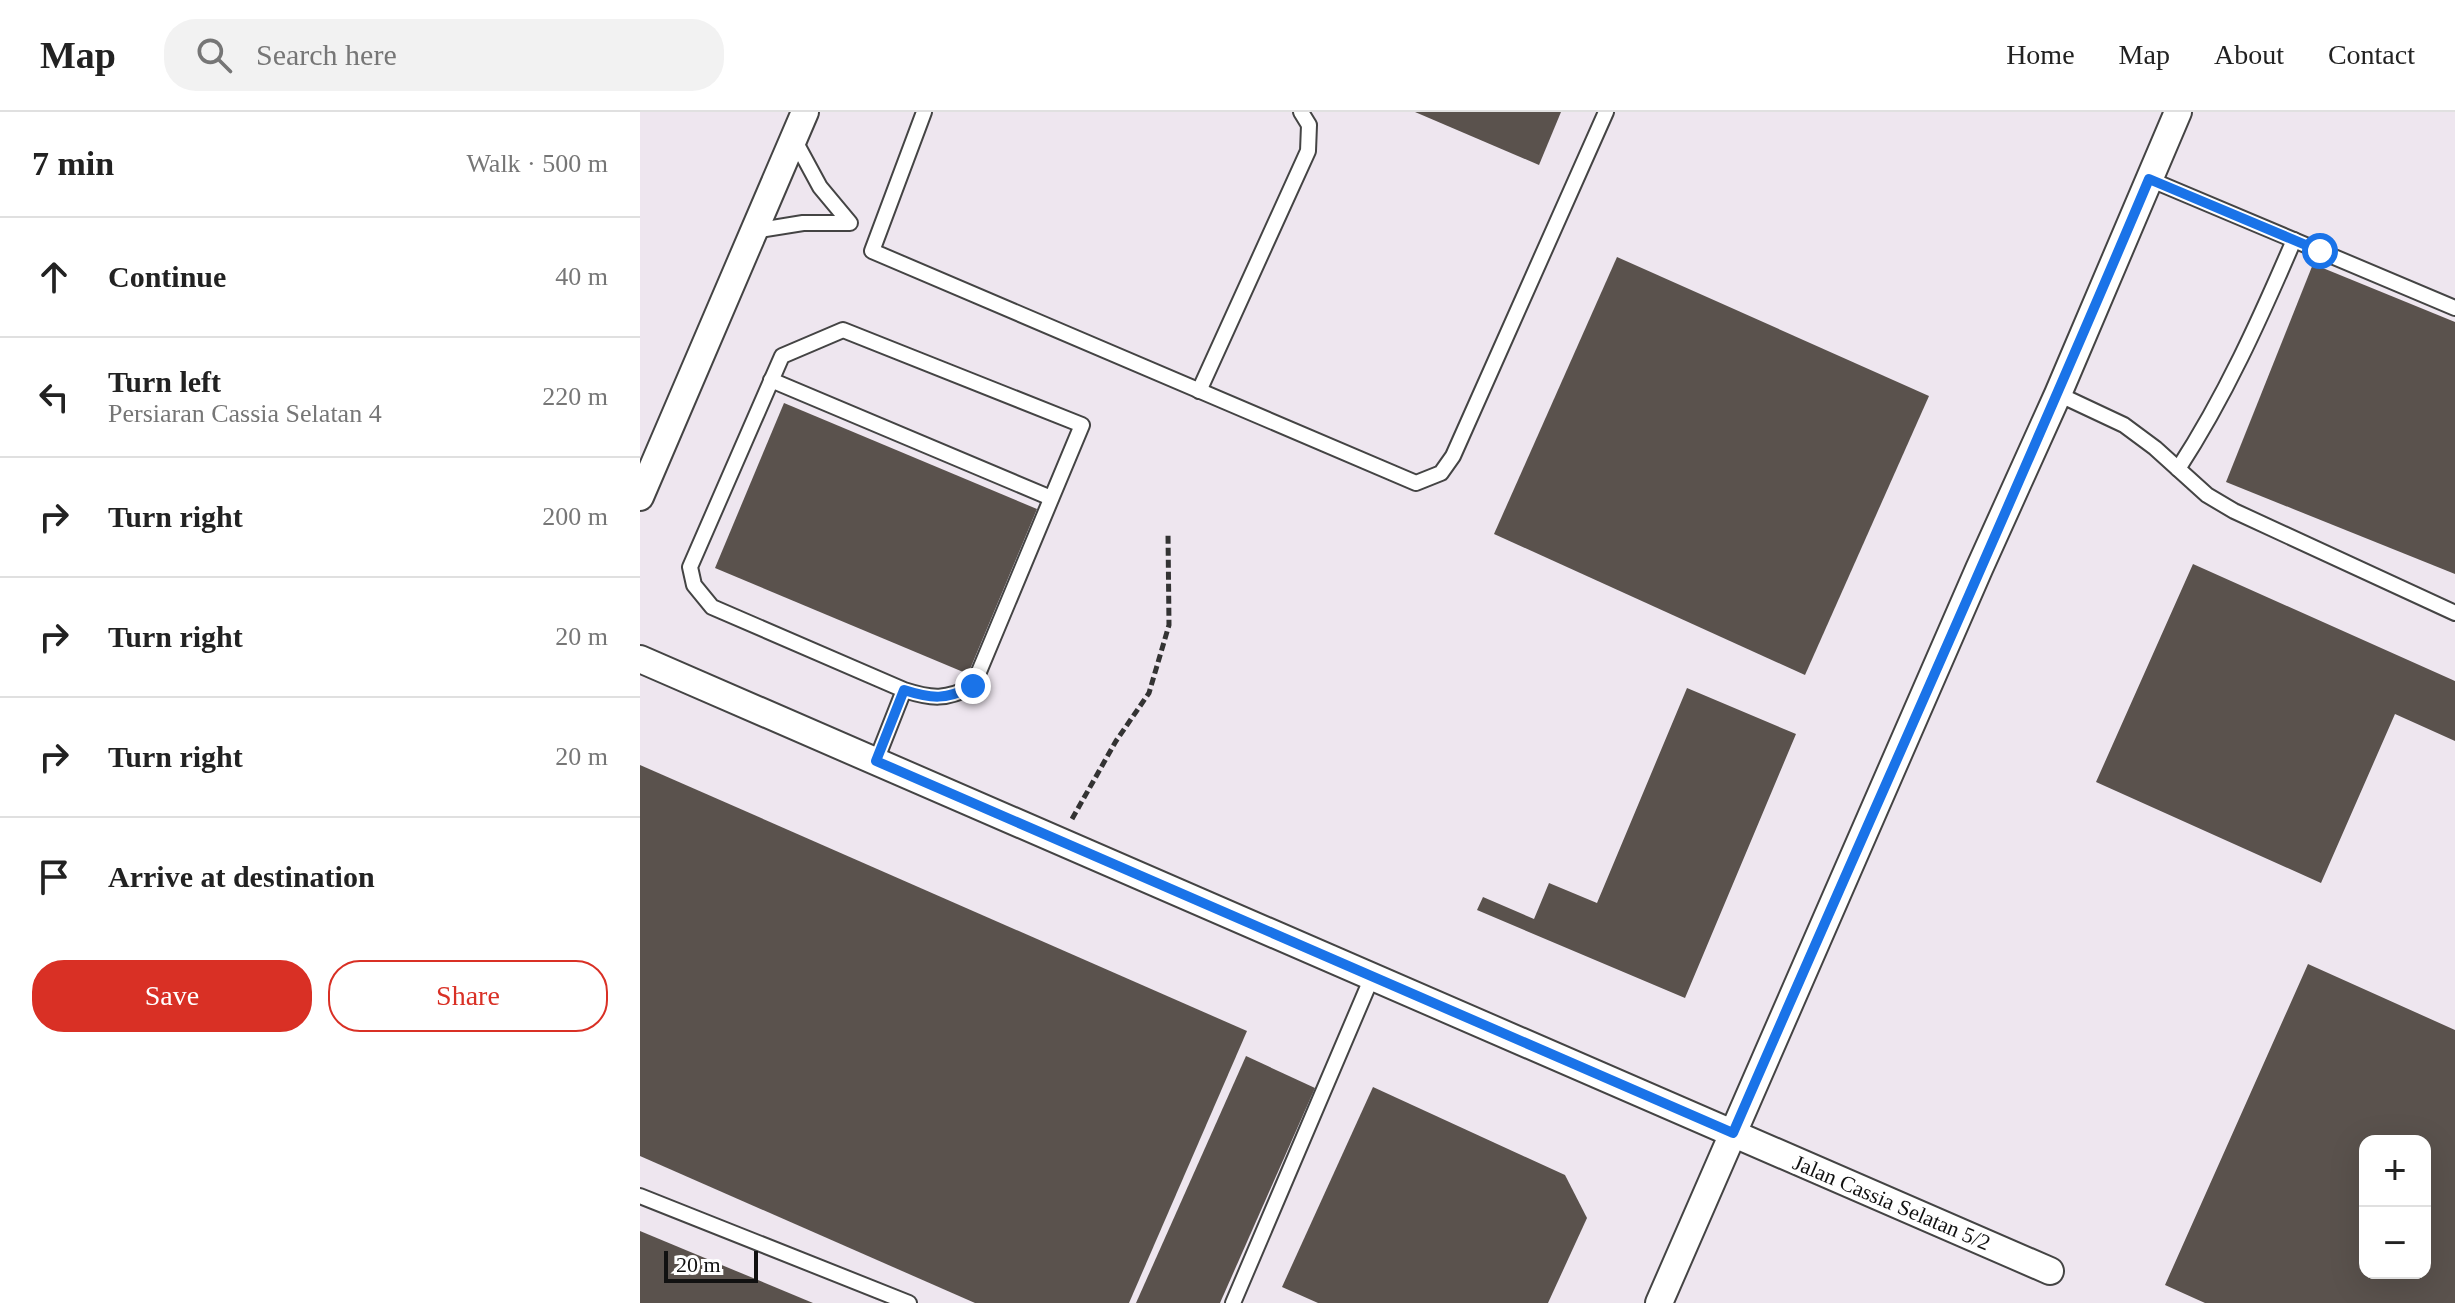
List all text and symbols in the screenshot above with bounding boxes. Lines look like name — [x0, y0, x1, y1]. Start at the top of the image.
search box — [164, 19, 724, 91]
icon: search — [192, 33, 236, 77]
text: Map — [40, 34, 116, 76]
text: Search here — [256, 38, 397, 71]
text: Home — [2006, 39, 2075, 70]
text: Map — [2119, 39, 2170, 70]
text: About — [2214, 39, 2284, 70]
text: Contact — [2328, 39, 2415, 70]
text: 7 min — [32, 145, 114, 182]
text: Walk · 500 m — [466, 149, 608, 178]
route start — [2302, 233, 2338, 269]
icon: ahead — [32, 255, 76, 299]
text: Continue — [108, 260, 226, 293]
text: 40 m — [555, 262, 608, 291]
text: Turn left — [108, 365, 221, 398]
icon: left — [32, 375, 76, 419]
text: 220 m — [542, 382, 608, 411]
text: Persiaran Cassia Selatan 4 — [108, 399, 382, 428]
icon: right — [32, 495, 76, 539]
text: Turn right — [108, 500, 243, 533]
text: 200 m — [542, 502, 608, 531]
icon: right — [32, 615, 76, 659]
text: Turn right — [108, 620, 243, 653]
text: 20 m — [555, 622, 608, 651]
route end — [955, 668, 991, 704]
icon: right — [32, 735, 76, 779]
text: Turn right — [108, 740, 243, 773]
text: 20 m — [555, 742, 608, 771]
icon: arrive — [32, 855, 76, 899]
text: Arrive at destination — [108, 860, 375, 893]
button: Save — [32, 960, 312, 1032]
button: Share — [328, 960, 608, 1032]
map controls — [2359, 1135, 2431, 1279]
button: + — [2359, 1135, 2431, 1207]
street label: Jalan Cassia Selatan 5/2 — [1789, 1150, 1994, 1255]
button: − — [2359, 1207, 2431, 1279]
scale bar — [664, 1247, 758, 1283]
text: 20 m — [676, 1252, 721, 1277]

